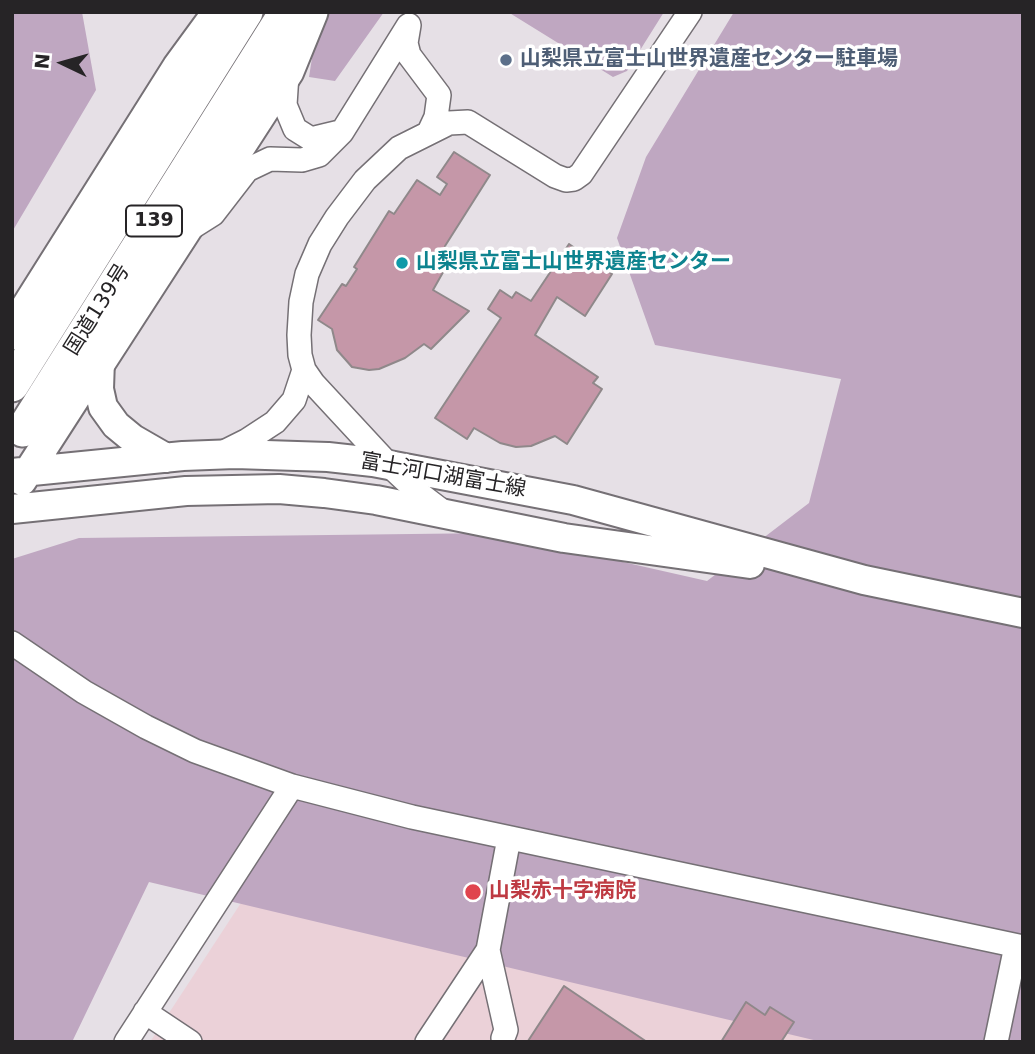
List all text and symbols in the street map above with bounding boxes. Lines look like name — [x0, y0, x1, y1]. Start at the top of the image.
north arrow — [28, 28, 98, 98]
place label: 山梨県立富士山世界遺産センター駐車場 — [520, 47, 898, 73]
text: N — [30, 52, 54, 70]
marker: 山梨県立富士山世界遺産センター駐車場 — [498, 52, 514, 68]
road number: 139 — [126, 206, 182, 236]
place label: 山梨県立富士山世界遺産センター — [416, 250, 731, 276]
marker: 山梨県立富士山世界遺産センター — [394, 255, 410, 271]
street label: 国道139号 — [60, 260, 136, 360]
street label: 富士河口湖富士線 — [358, 449, 528, 503]
place label: 山梨赤十字病院 — [489, 879, 636, 905]
marker: 山梨赤十字病院 — [463, 882, 483, 902]

